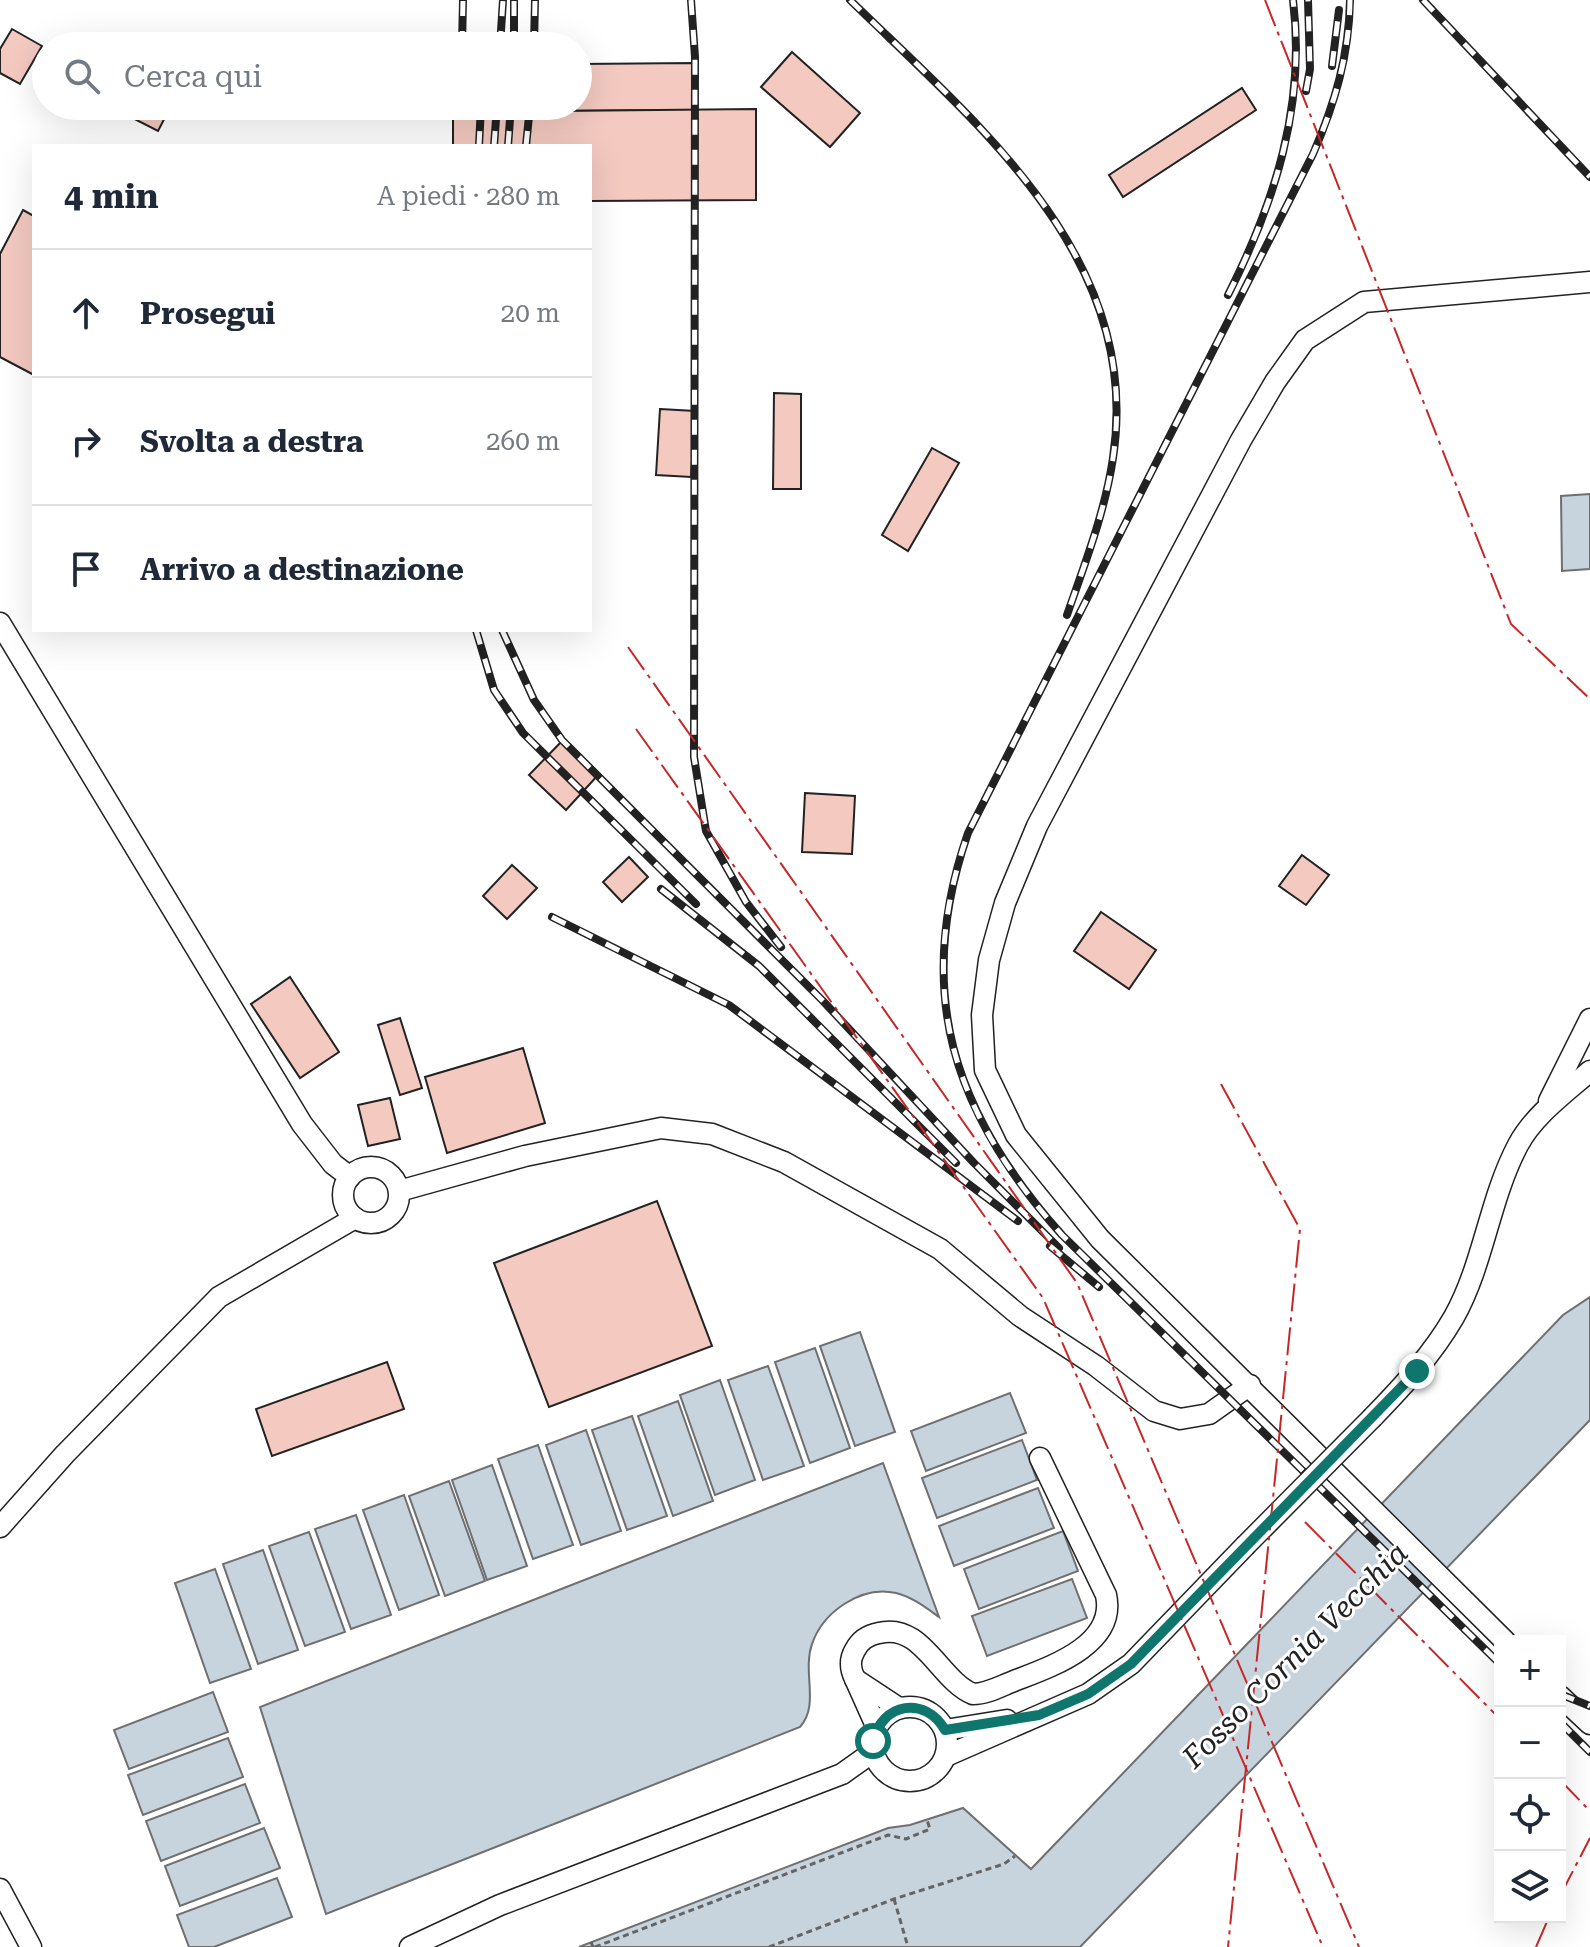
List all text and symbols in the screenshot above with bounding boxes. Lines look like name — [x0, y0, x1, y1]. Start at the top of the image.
search box — [32, 32, 592, 120]
icon: search — [60, 54, 104, 98]
text: Cerca qui — [124, 59, 262, 94]
text: 4 min — [64, 176, 159, 216]
text: A piedi · 280 m — [377, 181, 560, 211]
icon: ahead — [64, 291, 108, 335]
text: Prosegui — [140, 296, 275, 331]
text: 20 m — [501, 298, 560, 328]
icon: right — [64, 419, 108, 463]
text: Svolta a destra — [140, 424, 364, 459]
text: 260 m — [486, 426, 560, 456]
icon: arrive — [64, 547, 108, 591]
text: Arrivo a destinazione — [140, 552, 464, 587]
route end — [1399, 1353, 1435, 1389]
water label: Fosso Cornia Vecchia — [1175, 1535, 1415, 1775]
map controls — [1494, 1635, 1566, 1923]
button: + — [1494, 1635, 1566, 1707]
button: − — [1494, 1707, 1566, 1779]
route start — [855, 1723, 891, 1759]
button: locate — [1494, 1779, 1566, 1851]
button: layers — [1494, 1851, 1566, 1923]

